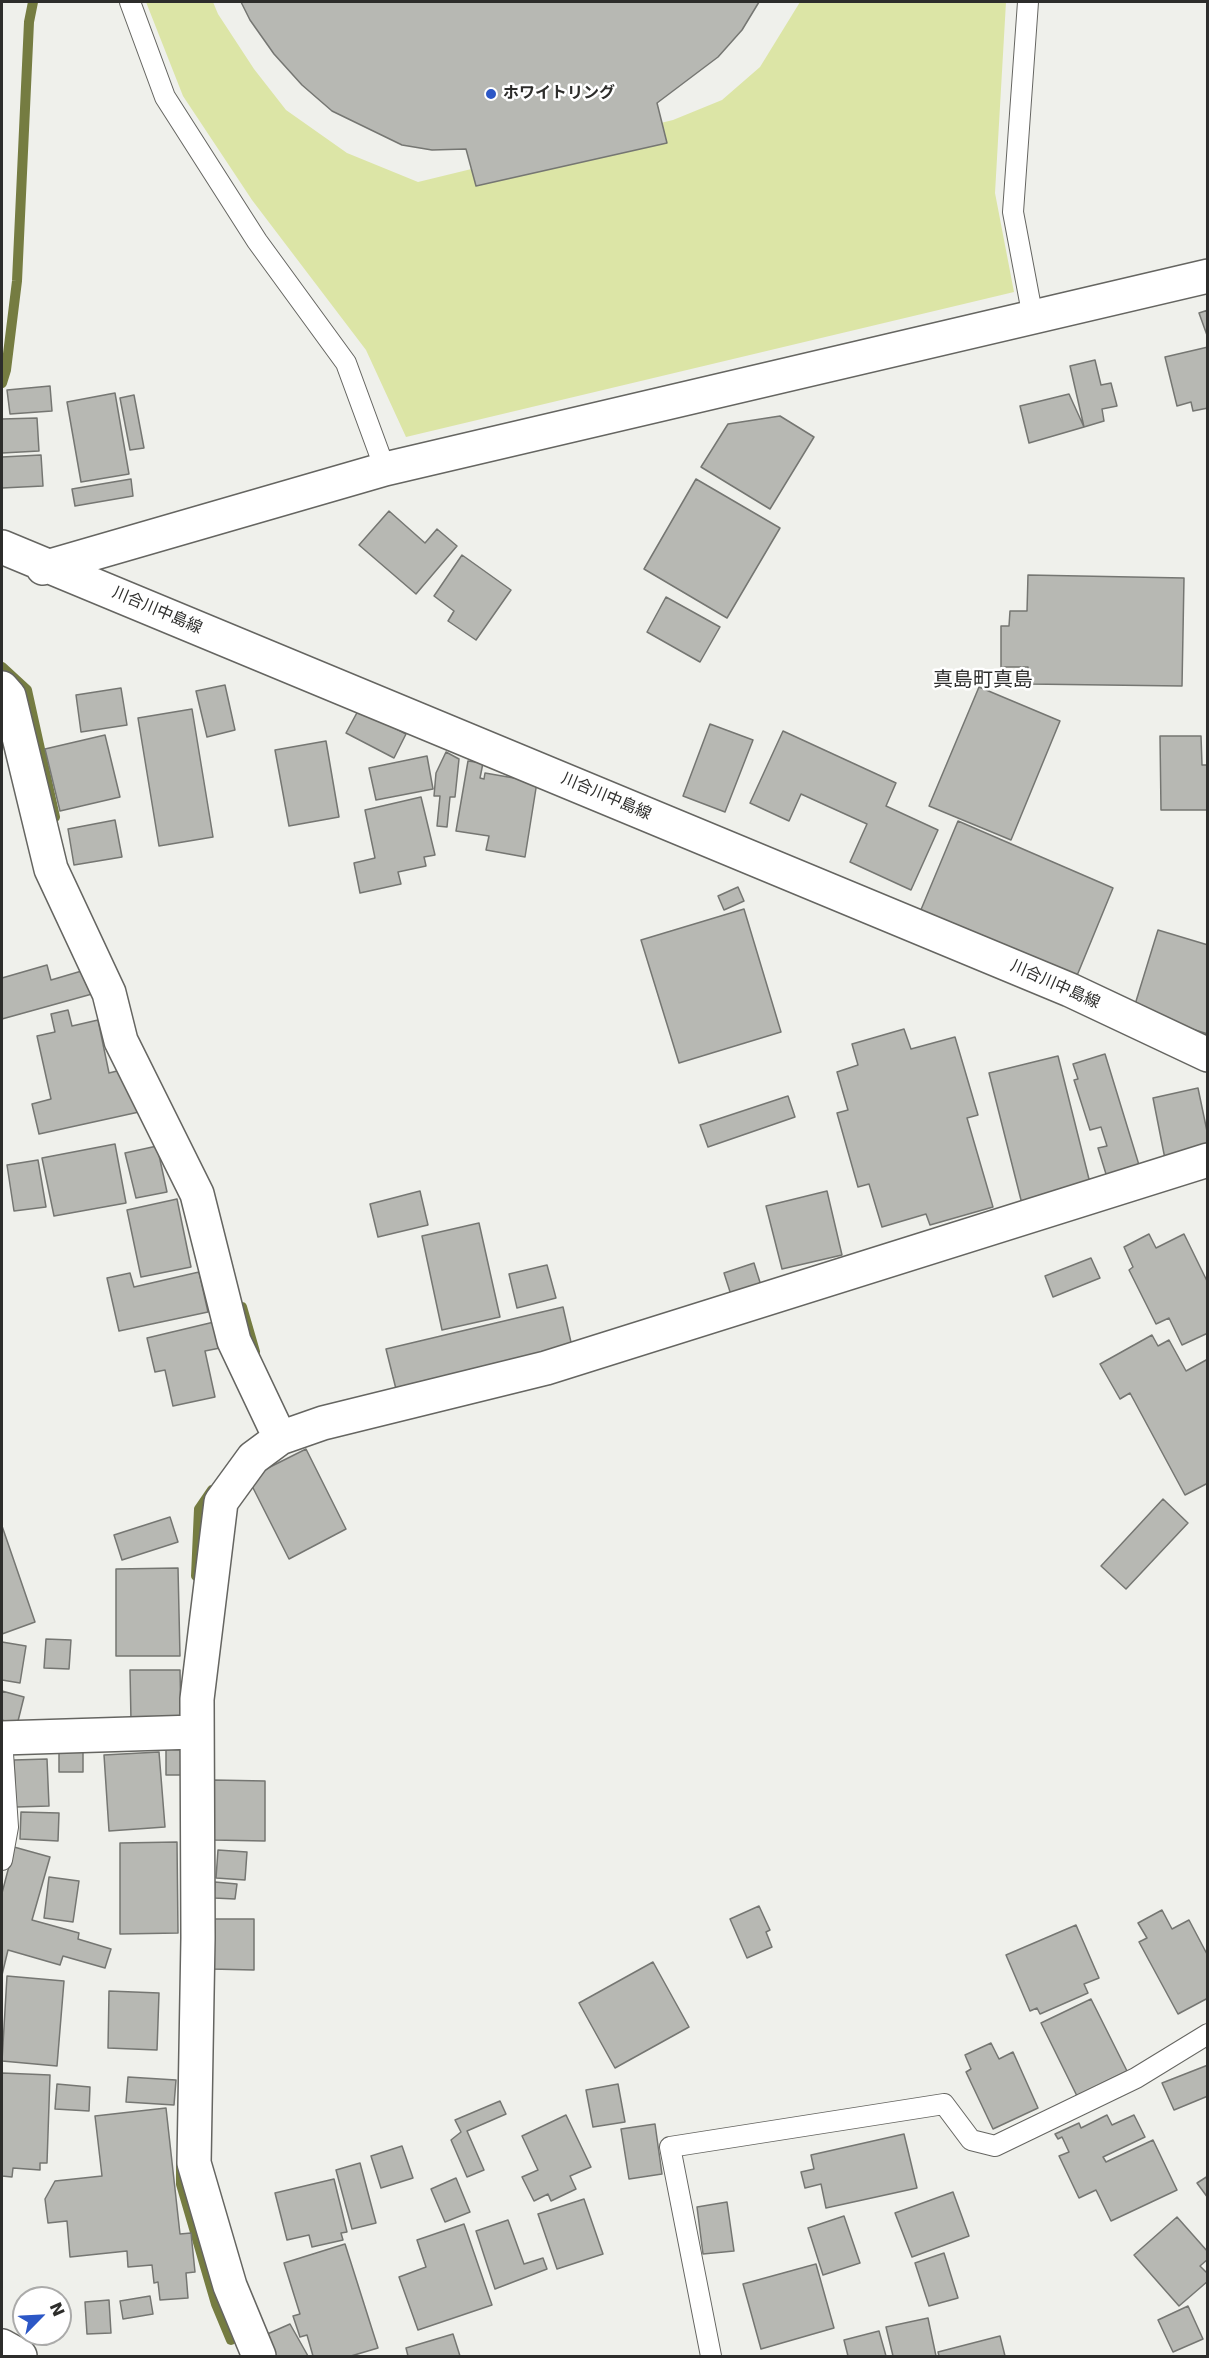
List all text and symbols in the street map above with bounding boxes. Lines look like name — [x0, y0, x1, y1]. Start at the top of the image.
place label: ホワイトリング — [503, 84, 615, 104]
marker: ホワイトリング — [484, 87, 498, 101]
street label: 川合川中島線 — [109, 583, 205, 639]
district label: 真島町真島 — [933, 669, 1033, 693]
street label: 川合川中島線 — [558, 769, 654, 825]
street label: 川合川中島線 — [1007, 957, 1103, 1013]
north arrow — [12, 2286, 72, 2346]
text: N — [46, 2299, 68, 2319]

